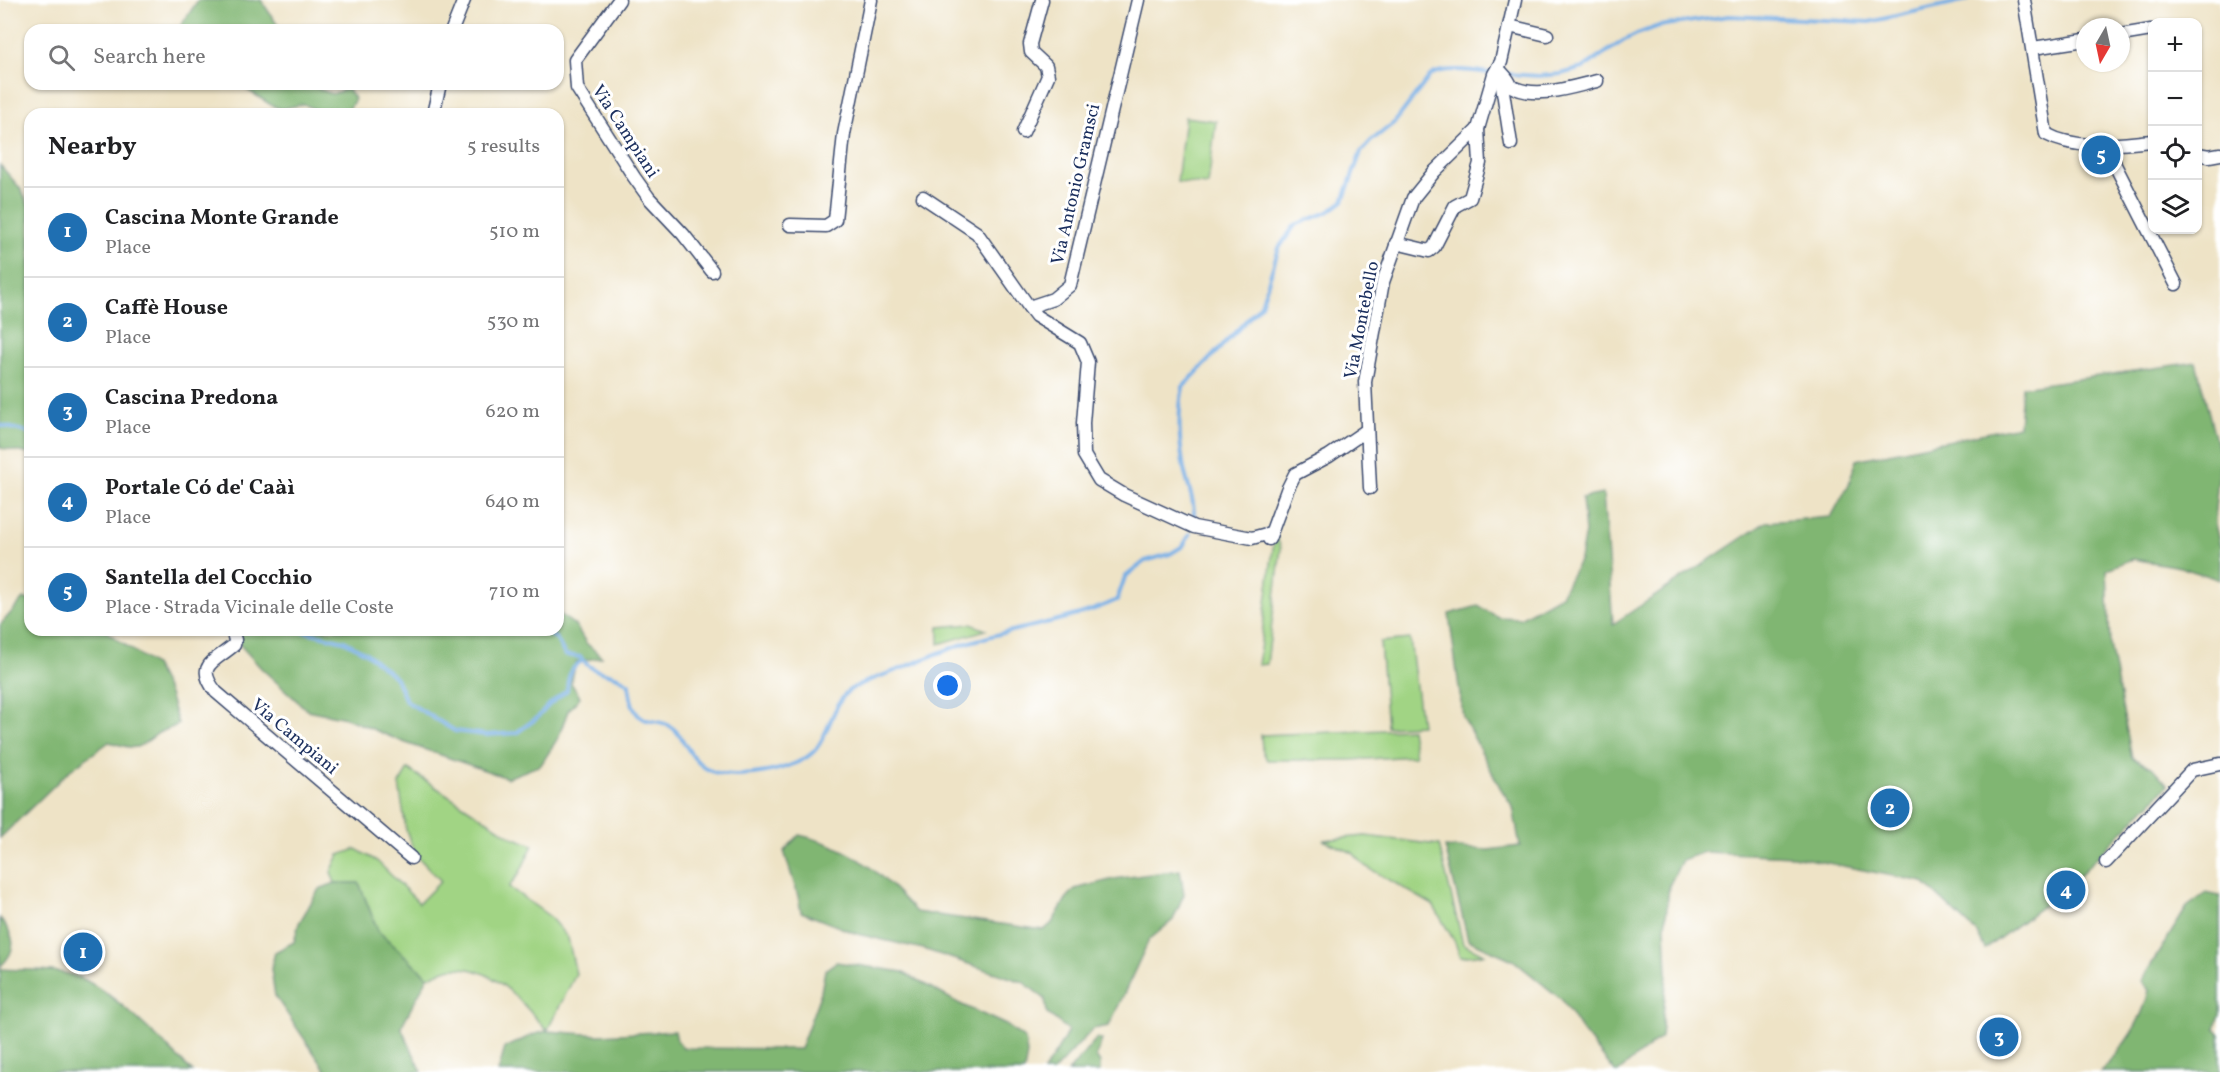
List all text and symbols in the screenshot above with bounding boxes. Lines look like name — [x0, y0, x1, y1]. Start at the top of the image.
north arrow — [2076, 18, 2130, 72]
map controls — [2148, 18, 2202, 234]
button: + — [2148, 18, 2202, 72]
search box — [24, 24, 564, 90]
icon: search — [45, 41, 78, 74]
text: Search here — [93, 42, 206, 73]
button: − — [2148, 72, 2202, 126]
street label: Via Campiani — [585, 80, 664, 183]
street label: Via Antonio Gramsci — [1046, 101, 1107, 267]
button: locate — [2148, 126, 2202, 180]
text: Nearby — [48, 129, 137, 165]
pin: 5 — [2082, 132, 2120, 178]
text: 5 results — [467, 133, 540, 161]
button: layers — [2148, 180, 2202, 234]
text: Cascina Monte Grande — [105, 203, 339, 234]
text: 1 — [63, 218, 72, 246]
text: 510 m — [489, 218, 540, 246]
text: Place — [105, 234, 151, 262]
street label: Via Montebello — [1339, 259, 1386, 381]
text: Caffè House — [105, 293, 228, 324]
text: 2 — [62, 308, 73, 336]
text: 530 m — [487, 308, 540, 336]
text: Place — [105, 324, 151, 352]
text: Cascina Predona — [105, 383, 278, 414]
text: 3 — [62, 398, 73, 426]
text: 620 m — [486, 398, 540, 426]
text: Place — [105, 414, 151, 442]
text: Portale Có de' Caàì — [105, 473, 295, 504]
text: 4 — [61, 488, 74, 516]
text: 640 m — [485, 488, 540, 516]
text: Place — [105, 504, 151, 532]
text: Santella del Cocchio — [105, 563, 312, 594]
text: 5 — [63, 578, 72, 606]
text: 710 m — [489, 578, 540, 606]
text: Place · Strada Vicinale delle Coste — [105, 594, 394, 622]
your location — [933, 671, 962, 700]
street label: Via Campiani — [245, 693, 343, 781]
pin: 2 — [1870, 786, 1910, 830]
pin: 4 — [2046, 868, 2086, 912]
pin: 1 — [64, 930, 103, 974]
pin: 3 — [1980, 1014, 2018, 1060]

